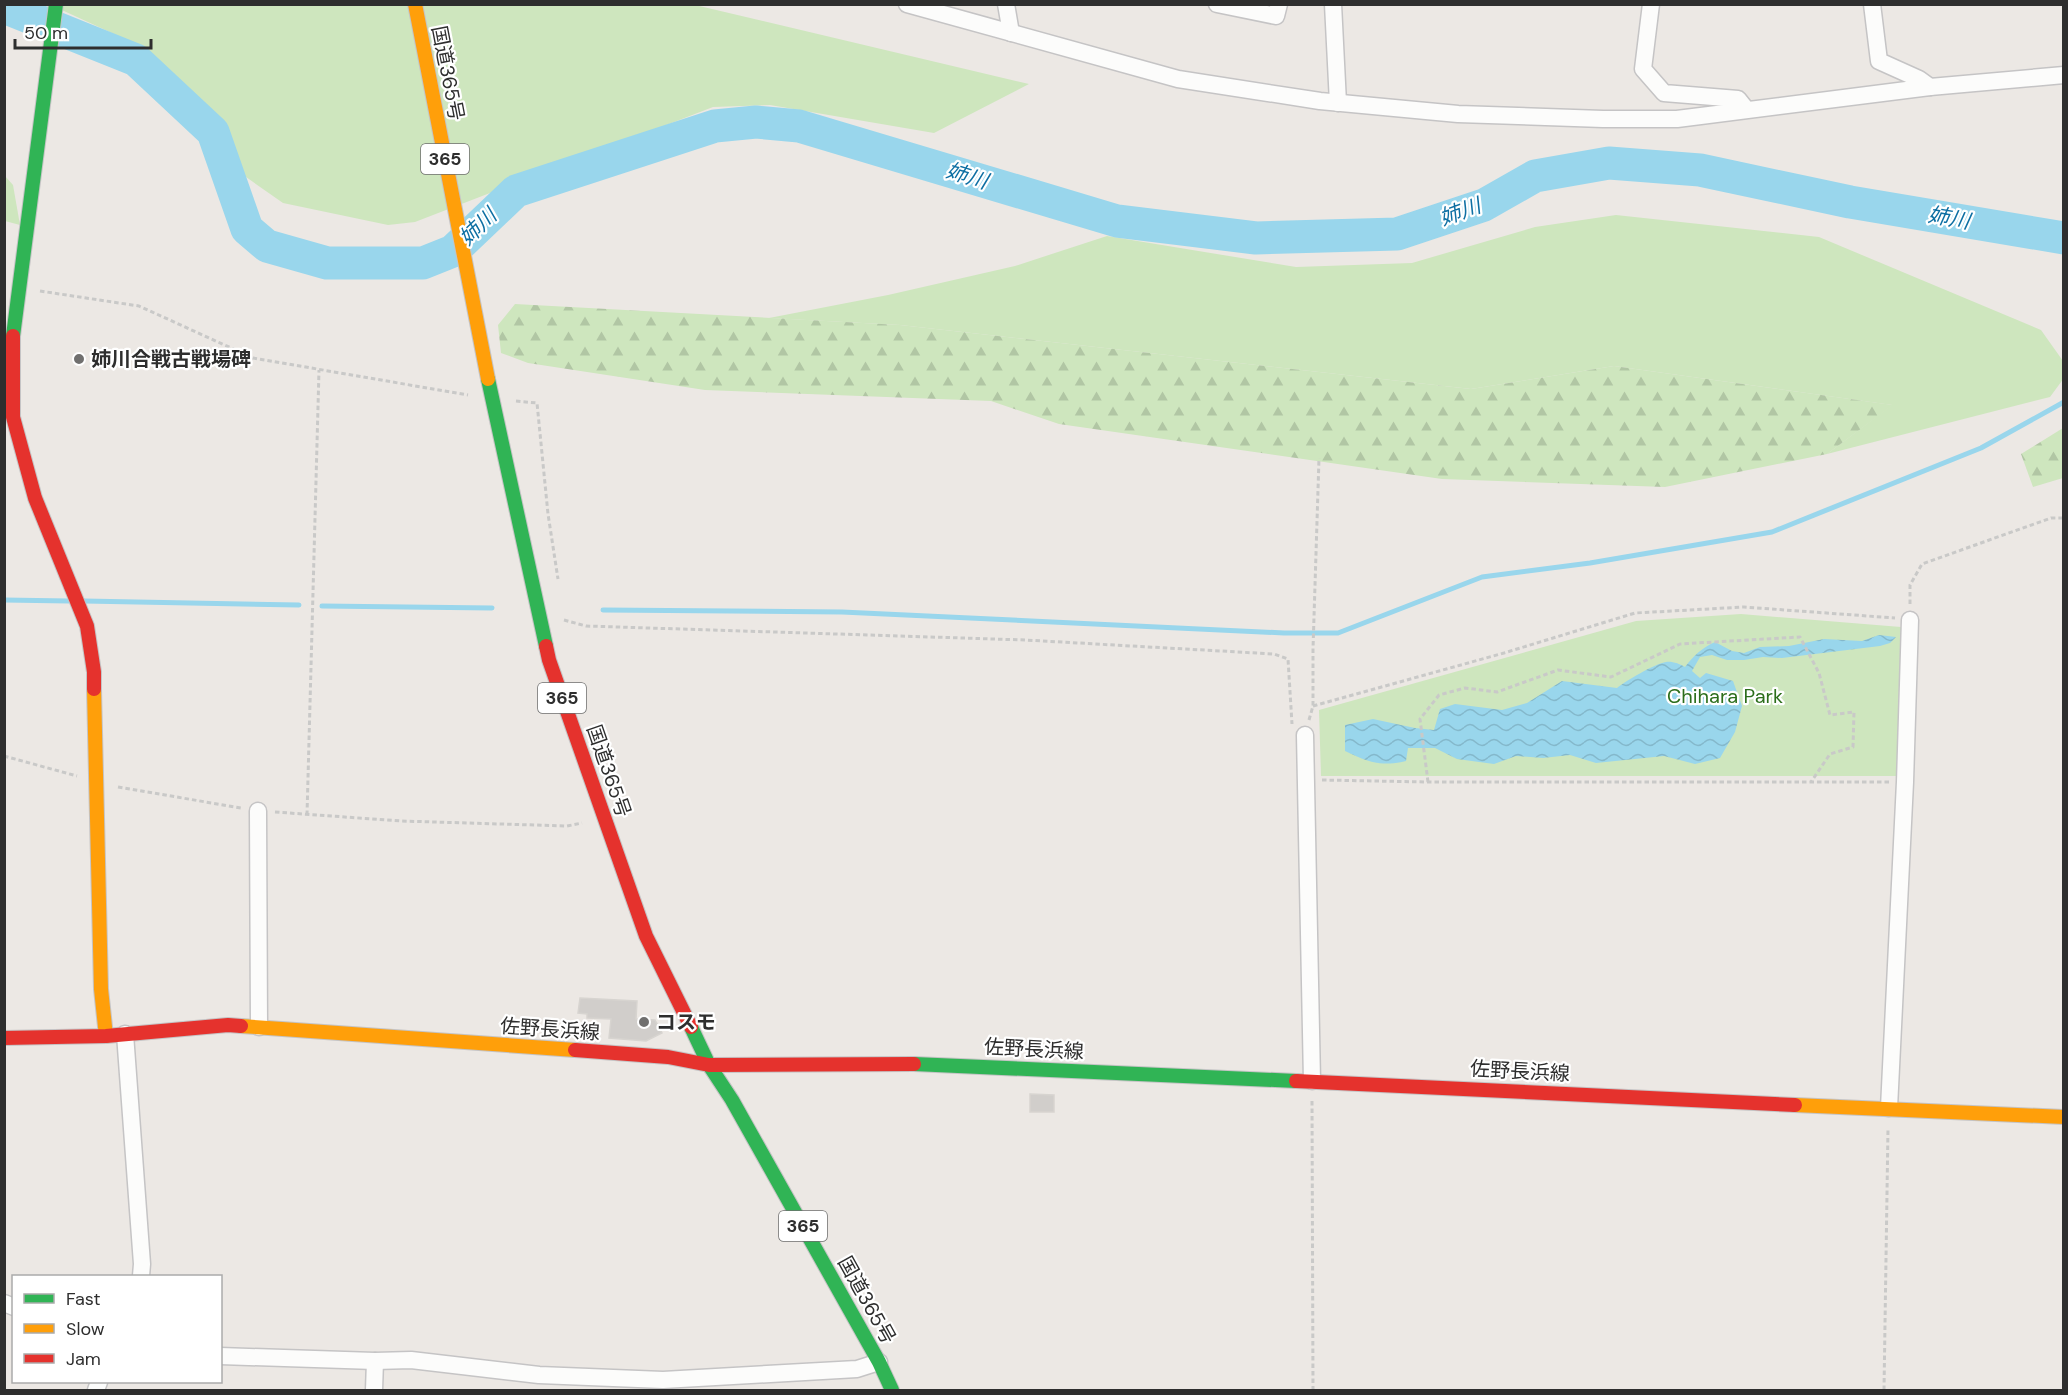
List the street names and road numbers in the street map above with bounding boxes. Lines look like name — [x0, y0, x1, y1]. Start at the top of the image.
street label: 国道365号 — [426, 23, 470, 123]
road number: 365 — [421, 144, 469, 174]
road number: 365 — [538, 683, 586, 713]
street label: 国道365号 — [581, 721, 637, 821]
street label: 佐野長浜線 — [499, 1013, 601, 1045]
street label: 佐野長浜線 — [983, 1033, 1085, 1065]
street label: 佐野長浜線 — [1469, 1055, 1571, 1087]
road number: 365 — [779, 1211, 827, 1241]
street label: 国道365号 — [832, 1252, 902, 1348]

